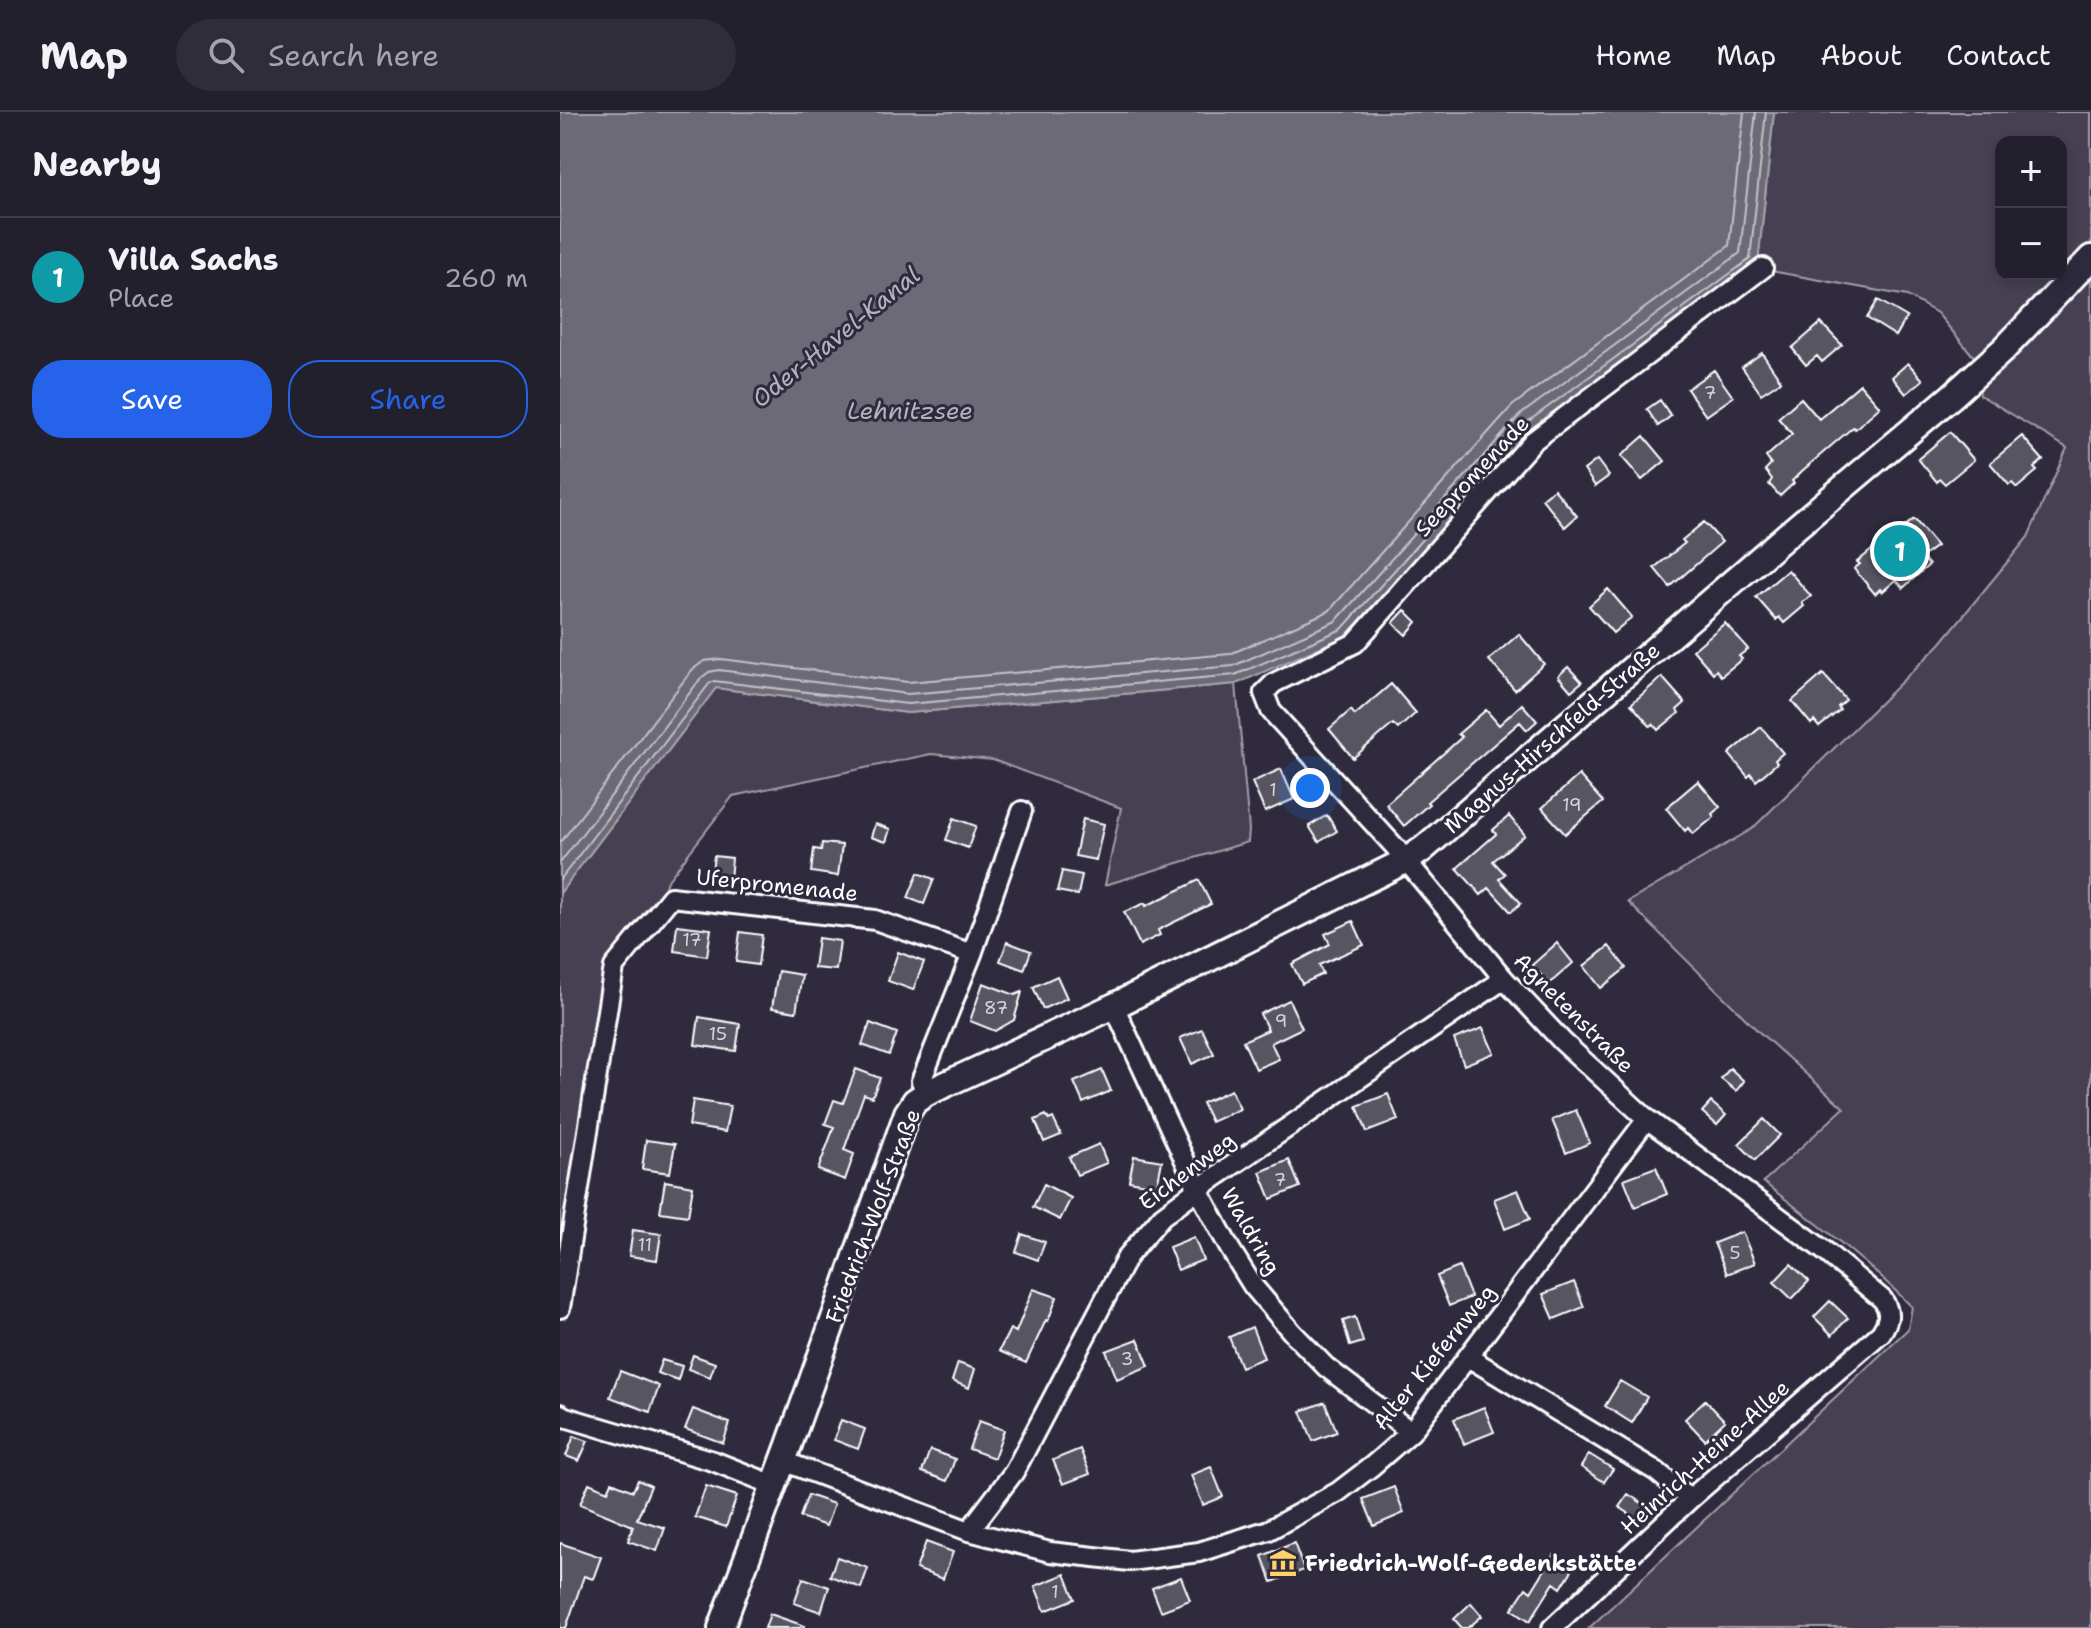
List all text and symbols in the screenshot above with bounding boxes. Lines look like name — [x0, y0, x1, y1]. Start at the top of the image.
search box — [176, 19, 736, 91]
text: Map — [40, 30, 128, 81]
icon: search — [204, 33, 248, 77]
text: Search here — [268, 35, 439, 76]
text: Home — [1595, 36, 1672, 74]
text: Map — [1716, 36, 1776, 74]
text: About — [1820, 36, 1902, 74]
text: Contact — [1946, 36, 2051, 74]
map controls — [1995, 136, 2067, 280]
button: + — [1995, 136, 2067, 208]
text: Nearby — [32, 141, 162, 187]
button: − — [1995, 208, 2067, 280]
text: Villa Sachs — [108, 239, 279, 280]
water label: Oder-Havel-Kanal — [745, 259, 927, 415]
text: 1 — [52, 260, 64, 295]
text: 260 m — [444, 260, 528, 295]
text: Place — [108, 280, 174, 315]
button: Save — [32, 360, 272, 438]
button: Share — [288, 360, 528, 438]
house number: 7 — [1704, 381, 1716, 405]
water label: Lehnitzsee — [847, 395, 973, 427]
street label: Seepromenade — [1408, 409, 1536, 543]
pin: 1 — [1874, 521, 1926, 581]
street label: Magnus-Hirschfeld-Straße — [1438, 636, 1666, 840]
your location — [1290, 768, 1330, 808]
house number: 1 — [1269, 778, 1277, 802]
house number: 19 — [1562, 793, 1582, 817]
street label: Uferpromenade — [695, 862, 859, 908]
house number: 17 — [682, 928, 702, 952]
street label: Agnetenstraße — [1508, 947, 1640, 1079]
house number: 87 — [984, 996, 1008, 1020]
house number: 9 — [1275, 1009, 1287, 1033]
house number: 15 — [709, 1022, 727, 1046]
street label: Friedrich-Wolf-Straße — [819, 1105, 927, 1327]
street label: Eichenweg — [1133, 1125, 1241, 1217]
house number: 7 — [1274, 1168, 1286, 1192]
street label: Waldring — [1214, 1182, 1288, 1280]
house number: 11 — [638, 1233, 652, 1257]
house number: 5 — [1729, 1241, 1741, 1265]
street label: Alter Kiefernweg — [1366, 1278, 1502, 1436]
house number: 3 — [1121, 1347, 1133, 1371]
street label: Heinrich-Heine-Allee — [1614, 1373, 1796, 1541]
museum icon: Friedrich-Wolf-Gedenkstätte — [1268, 1548, 1298, 1578]
place label: Friedrich-Wolf-Gedenkstätte — [1305, 1549, 1637, 1578]
house number: 1 — [1051, 1580, 1059, 1604]

